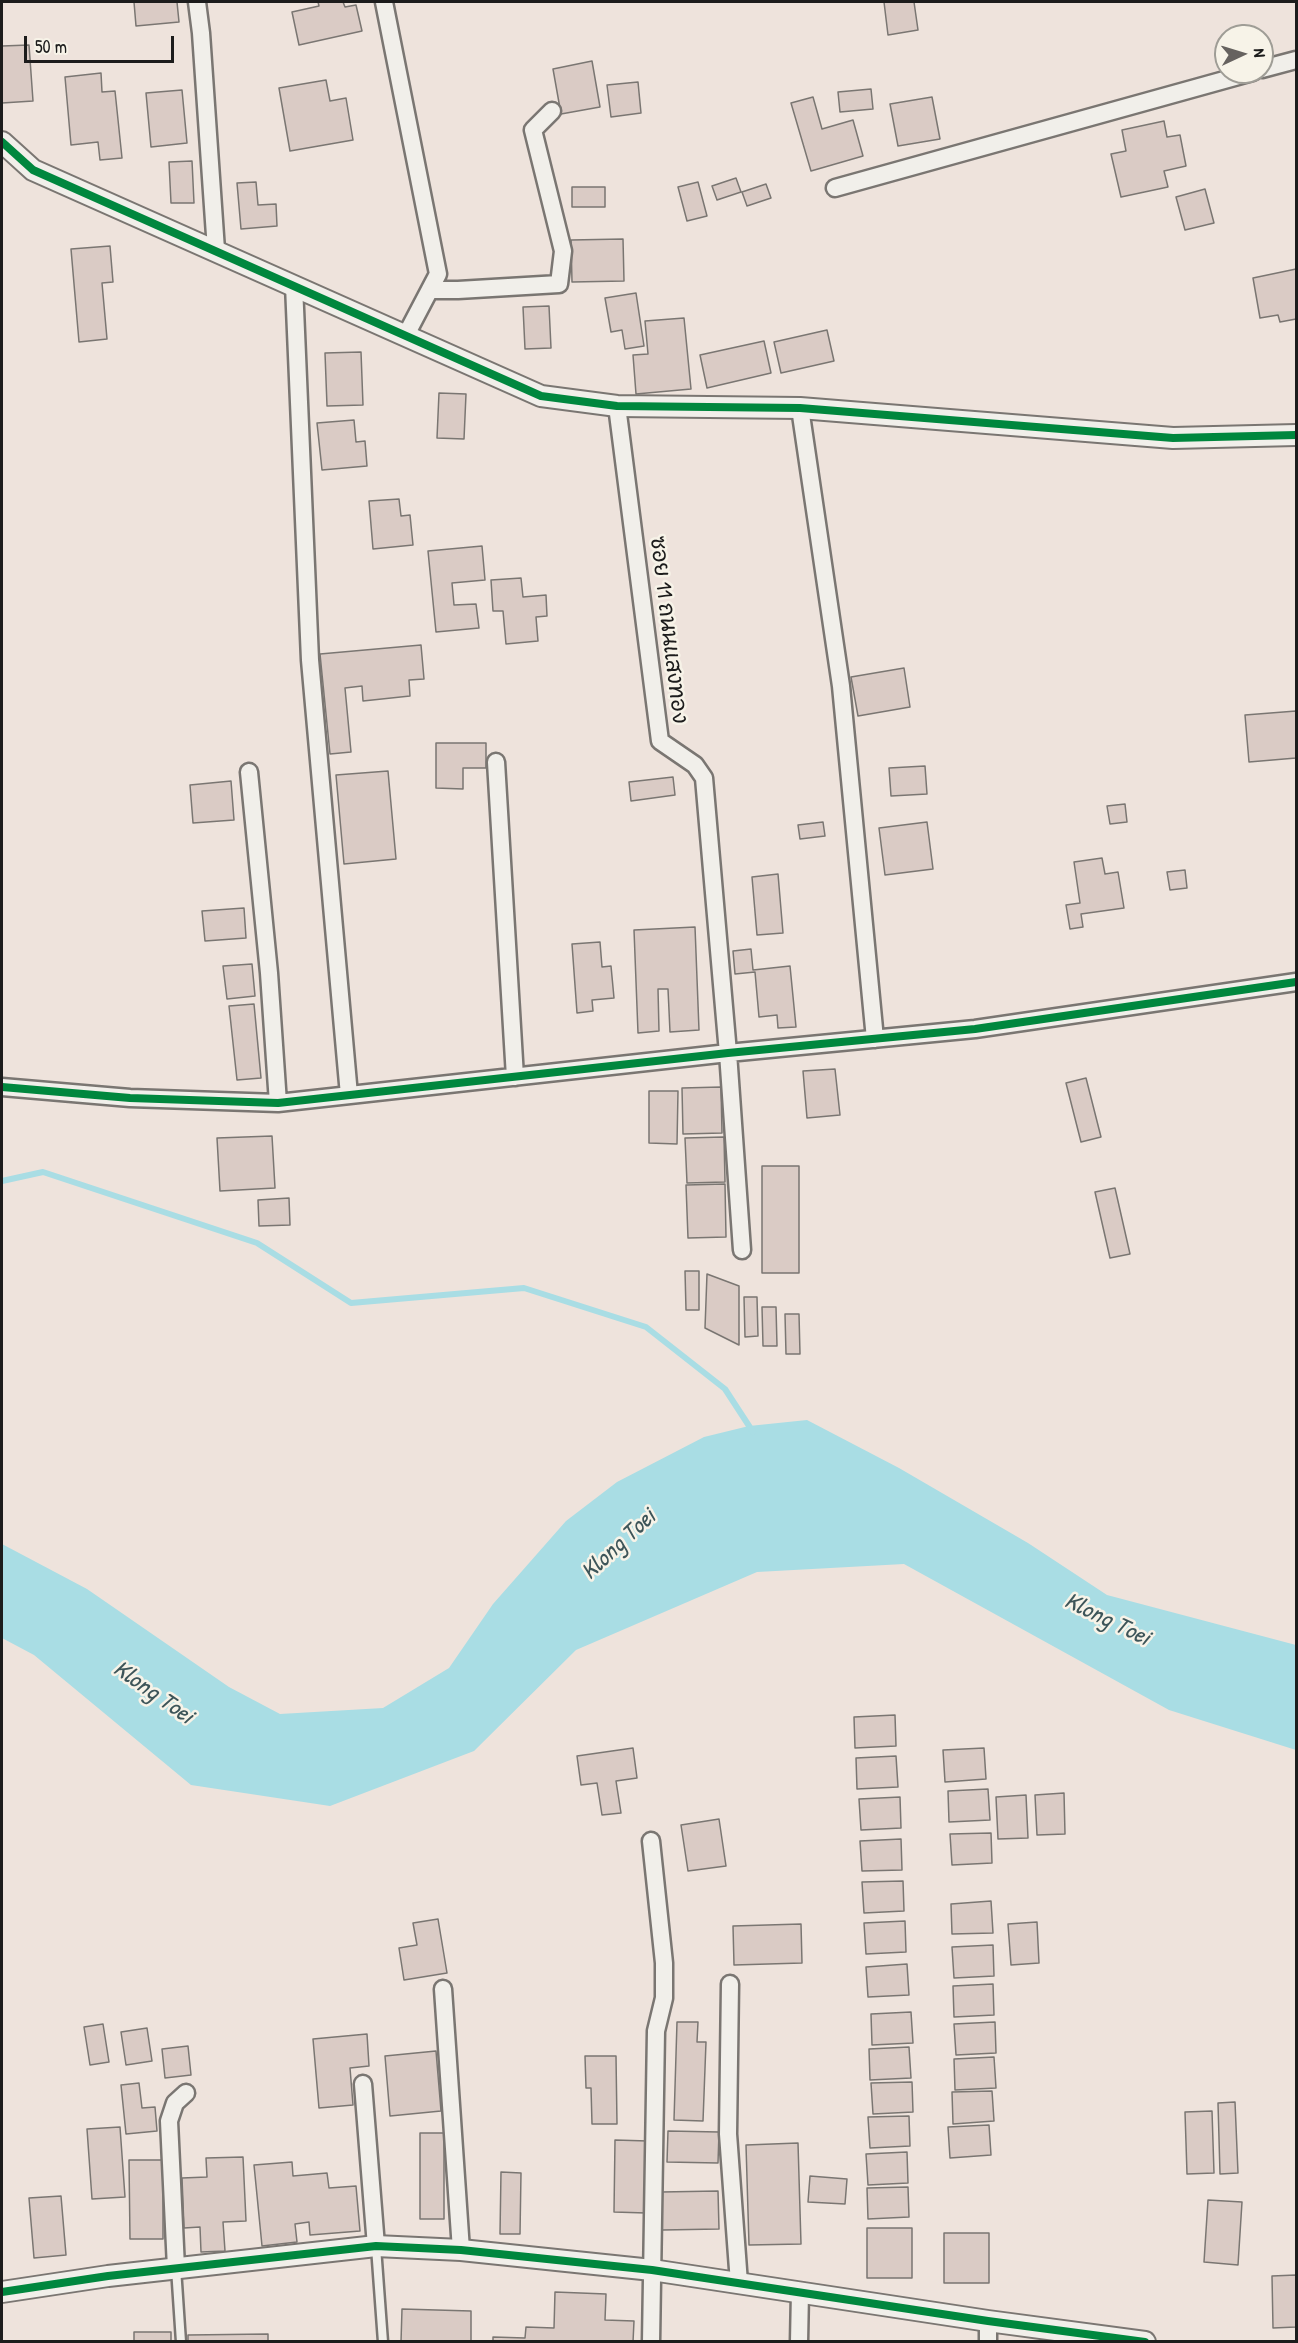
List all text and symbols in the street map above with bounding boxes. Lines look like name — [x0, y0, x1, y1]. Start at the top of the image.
scale bar — [27, 24, 177, 62]
north arrow — [1214, 24, 1274, 84]
text: 50 m — [35, 34, 67, 59]
text: N — [1249, 48, 1271, 58]
street label: ซอย 11 ถนนแสงทอง — [643, 535, 693, 725]
water label: Klong Toei — [576, 1503, 662, 1587]
water label: Klong Toei — [1060, 1587, 1154, 1653]
water label: Klong Toei — [107, 1655, 199, 1731]

